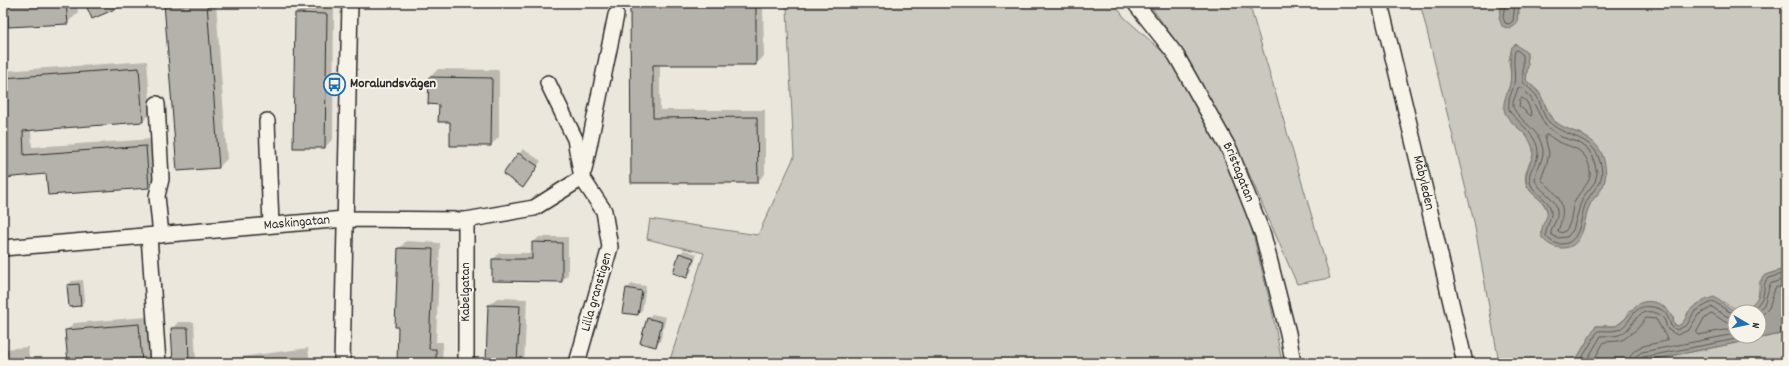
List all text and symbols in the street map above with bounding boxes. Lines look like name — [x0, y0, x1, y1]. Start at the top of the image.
bus stop icon: Moralundsvägen — [322, 71, 348, 97]
place label: Moralundsvägen — [350, 74, 437, 94]
street label: Bristagatan — [1217, 138, 1259, 205]
street label: Måbyleden — [1407, 153, 1439, 212]
street label: Maskingatan — [263, 210, 331, 236]
street label: Lilla granstigen — [576, 250, 618, 334]
street label: Kabelgatan — [456, 262, 476, 322]
north arrow — [1727, 304, 1767, 344]
text: N — [1746, 321, 1763, 330]

